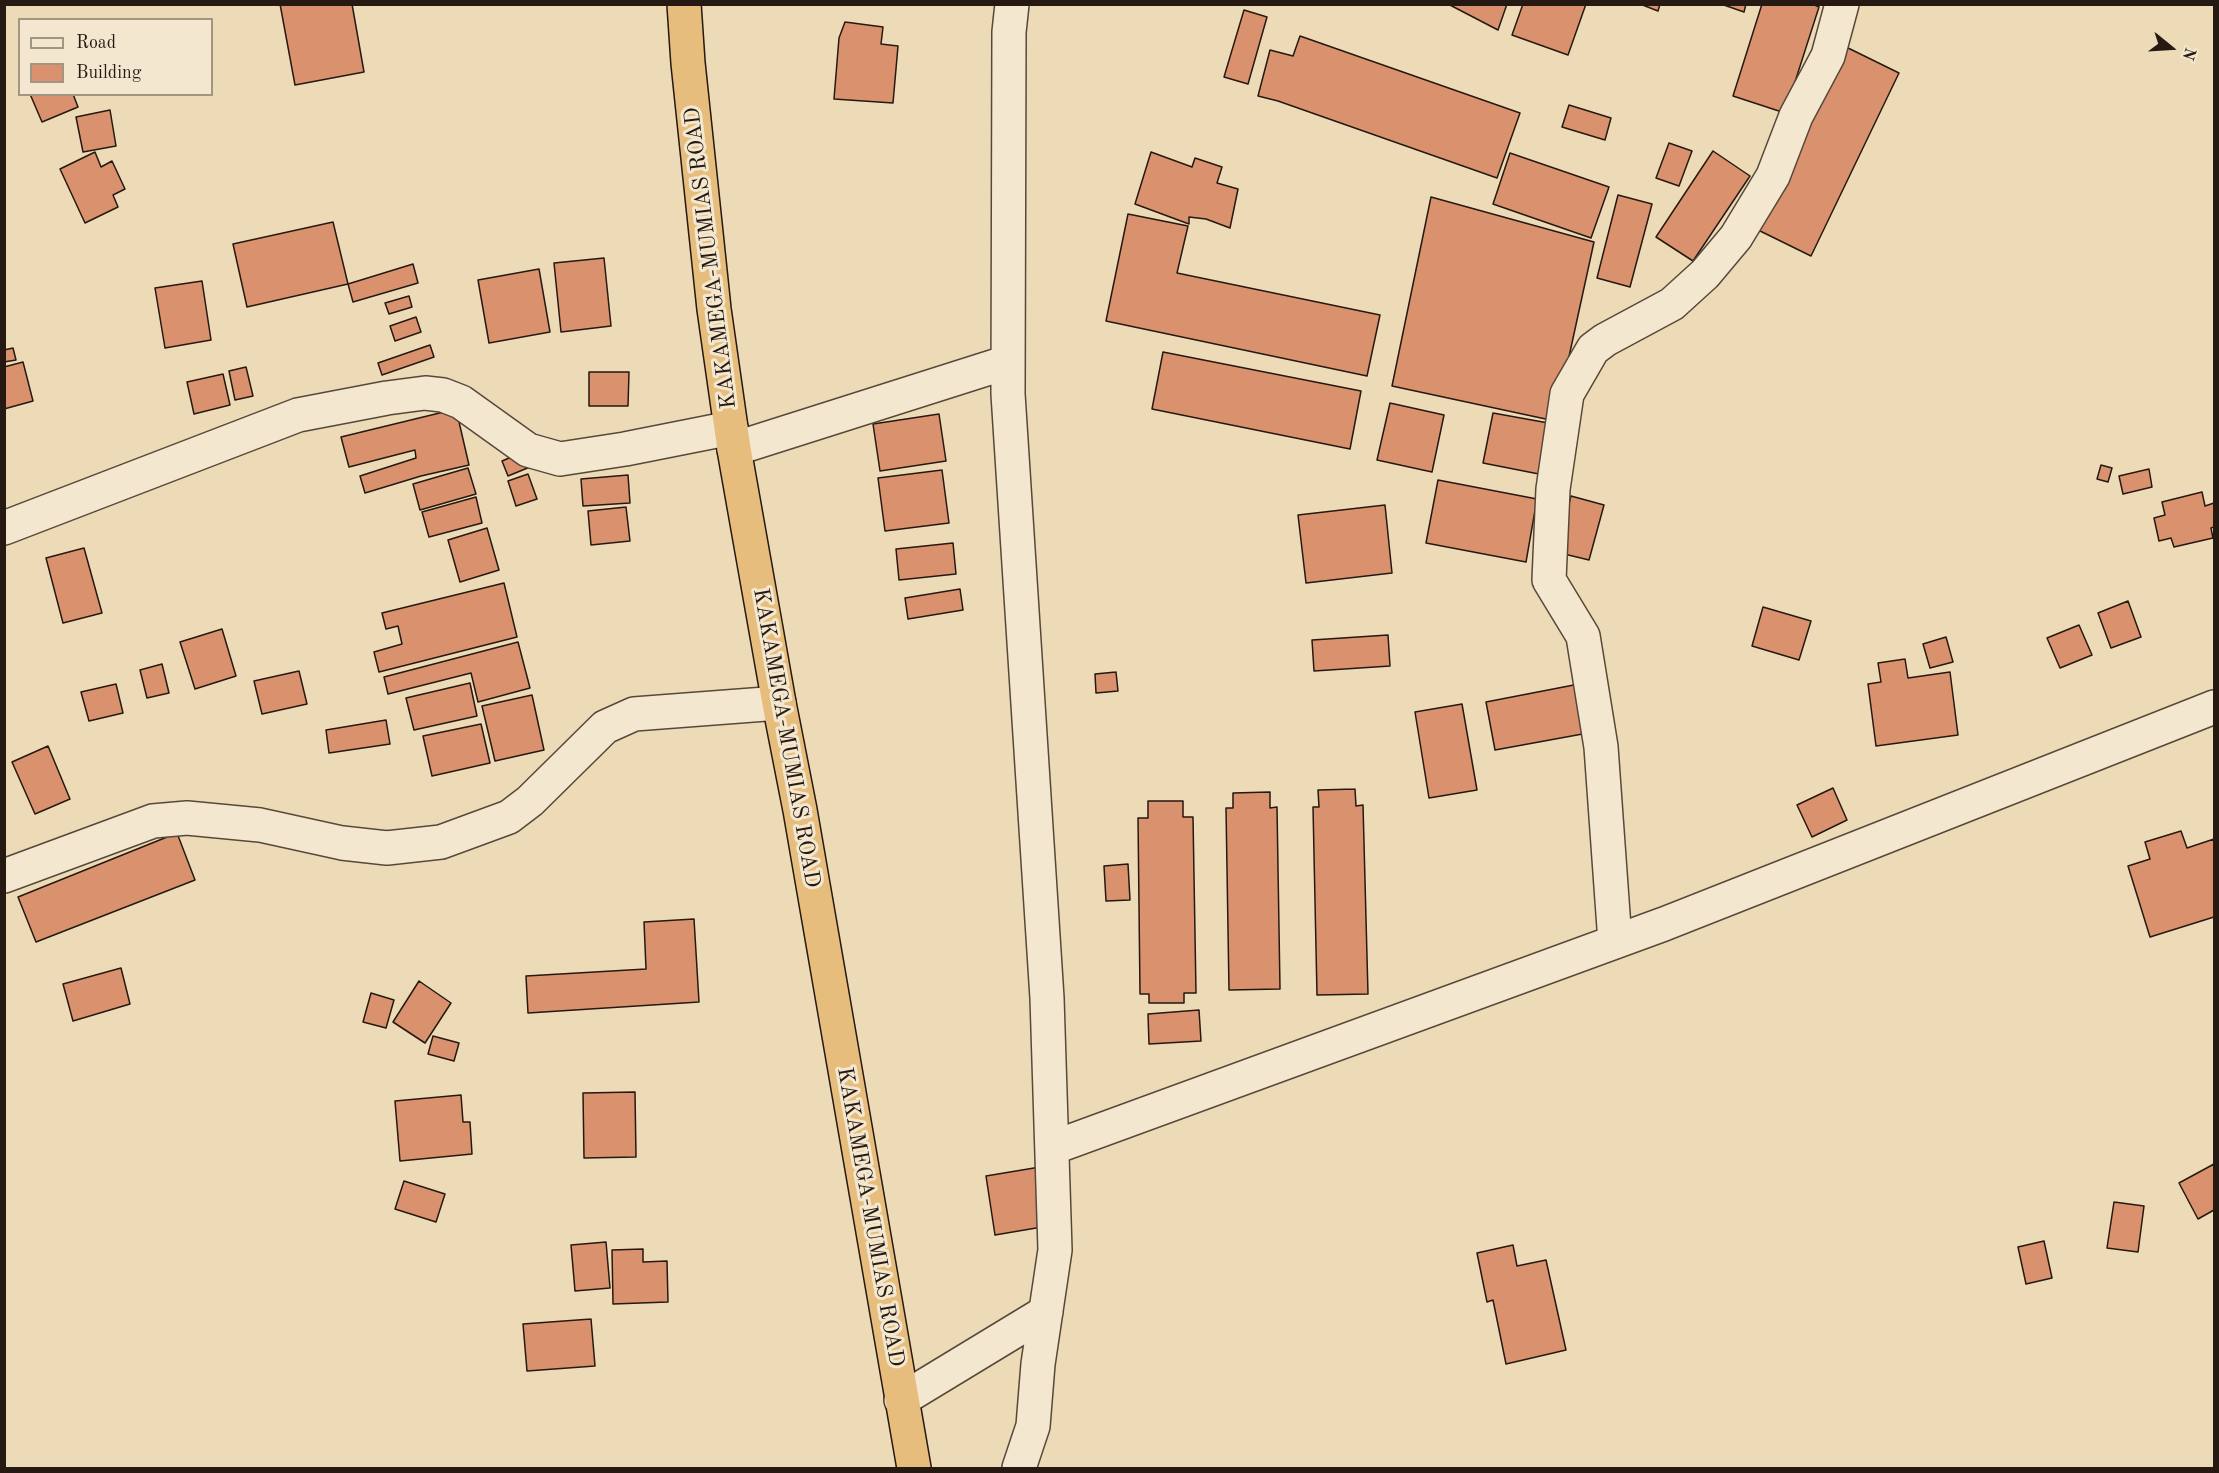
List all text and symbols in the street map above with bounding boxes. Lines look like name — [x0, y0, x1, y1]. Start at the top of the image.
legend — [18, 18, 213, 96]
north arrow — [2141, 18, 2201, 78]
text: Road — [76, 34, 116, 52]
text: N — [2179, 45, 2198, 62]
text: Building — [76, 64, 141, 82]
street label: KAKAMEGA-MUMIAS ROAD — [679, 106, 743, 410]
street label: KAKAMEGA-MUMIAS ROAD — [747, 586, 825, 890]
street label: KAKAMEGA-MUMIAS ROAD — [831, 1065, 909, 1369]

